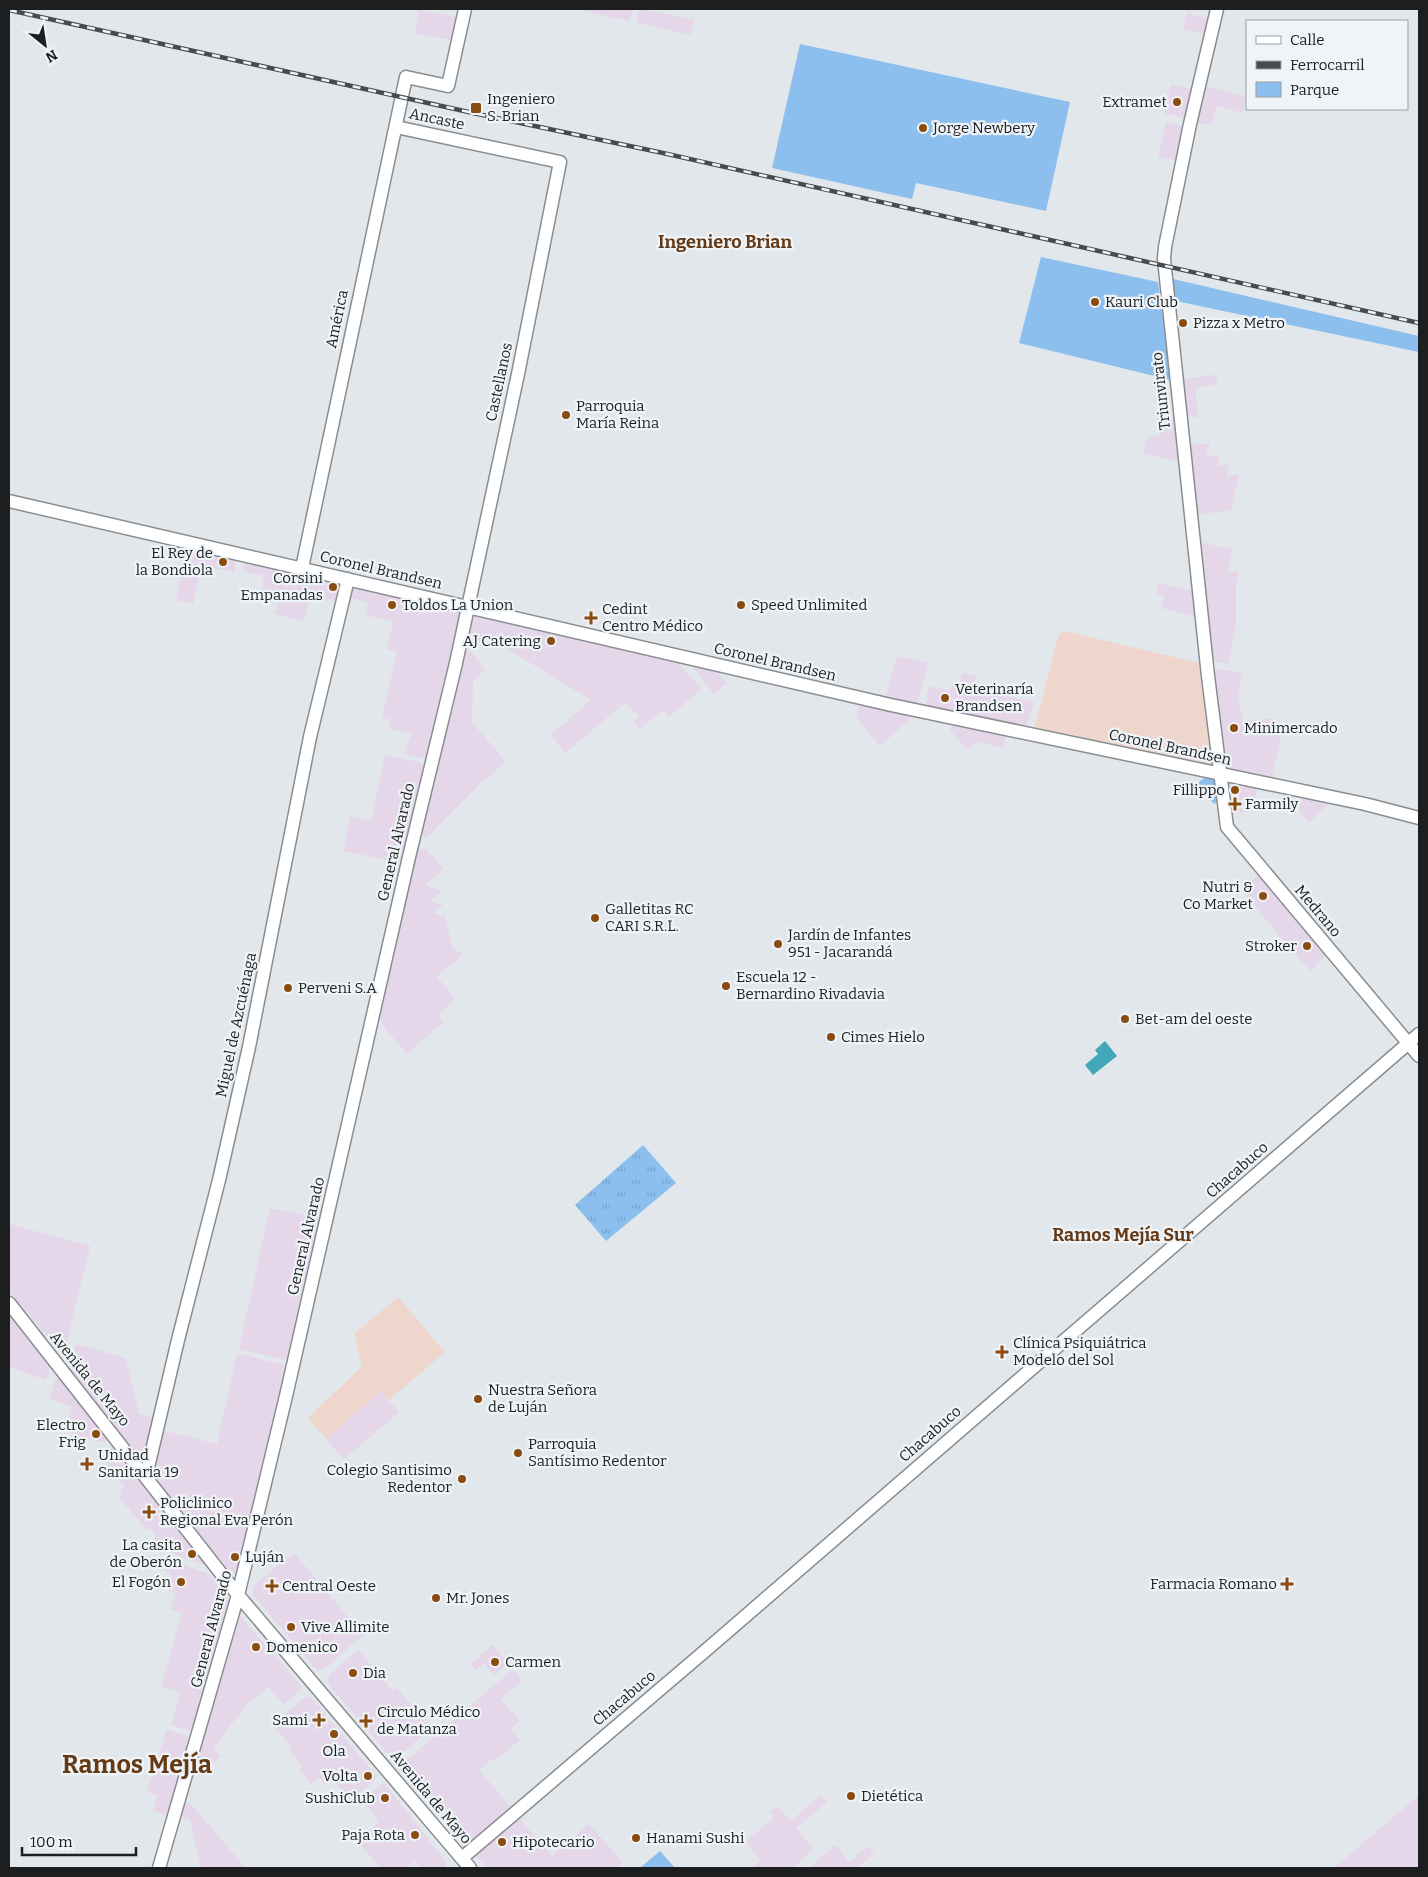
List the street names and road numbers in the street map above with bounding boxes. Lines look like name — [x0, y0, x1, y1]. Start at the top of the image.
street label: Ancaste — [408, 104, 466, 134]
street label: América — [322, 288, 352, 350]
street label: Castellanos — [482, 341, 516, 423]
street label: Triunvirato — [1148, 351, 1174, 431]
street label: Coronel Brandsen — [318, 547, 444, 593]
street label: Coronel Brandsen — [712, 639, 838, 685]
street label: Coronel Brandsen — [1107, 725, 1233, 769]
street label: General Alvarado — [374, 781, 418, 903]
street label: Medrano — [1291, 881, 1345, 941]
street label: Miguel de Azcuénaga — [212, 951, 260, 1099]
street label: Chacabuco — [1202, 1138, 1272, 1202]
street label: General Alvarado — [284, 1175, 328, 1297]
street label: Avenida de Mayo — [46, 1328, 134, 1430]
street label: Chacabuco — [895, 1402, 965, 1466]
street label: General Alvarado — [187, 1568, 235, 1690]
street label: Chacabuco — [589, 1667, 659, 1729]
street label: Avenida de Mayo — [387, 1746, 475, 1848]

